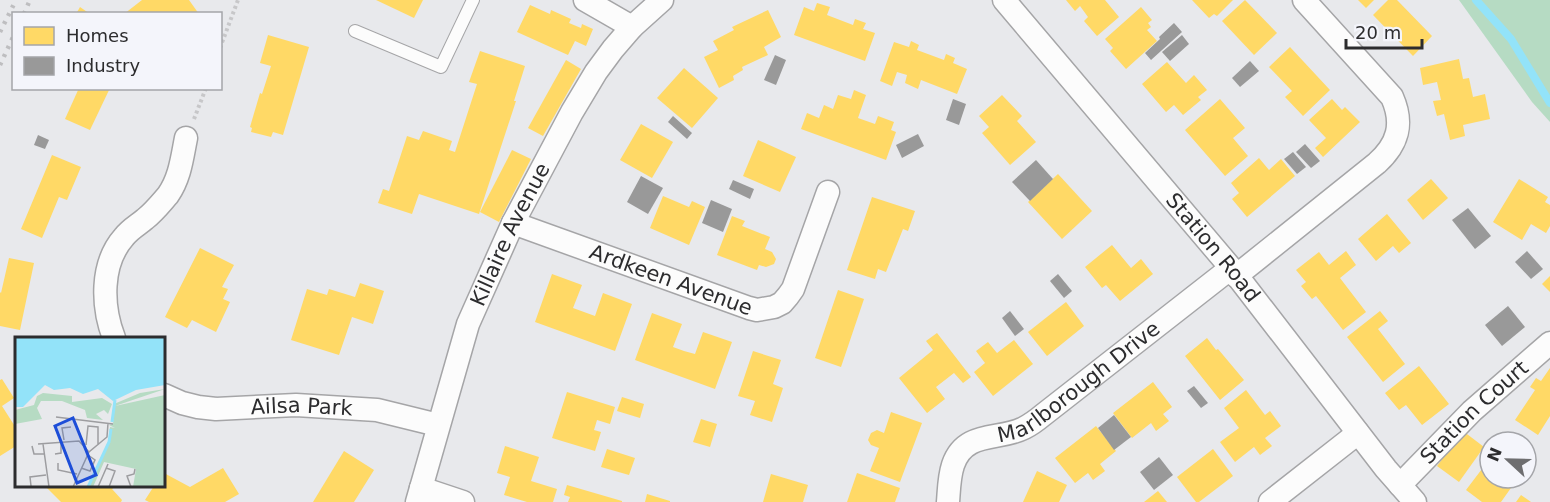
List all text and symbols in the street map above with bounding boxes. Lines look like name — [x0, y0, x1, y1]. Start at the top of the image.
legend — [12, 12, 222, 90]
scale bar — [1346, 12, 1422, 50]
text: 20 m — [1355, 22, 1401, 43]
text: Homes — [66, 25, 129, 46]
text: Industry — [66, 55, 140, 76]
street label: Killaire Avenue — [466, 159, 555, 310]
street label: Station Road — [1161, 188, 1265, 307]
street label: Ardkeen Avenue — [586, 240, 756, 320]
street label: Marlborough Drive — [995, 316, 1164, 447]
inset map — [15, 337, 165, 487]
street label: Station Court — [1415, 356, 1533, 469]
street label: Ailsa Park — [250, 393, 354, 421]
north arrow — [1478, 430, 1538, 490]
text: N — [1483, 445, 1506, 464]

